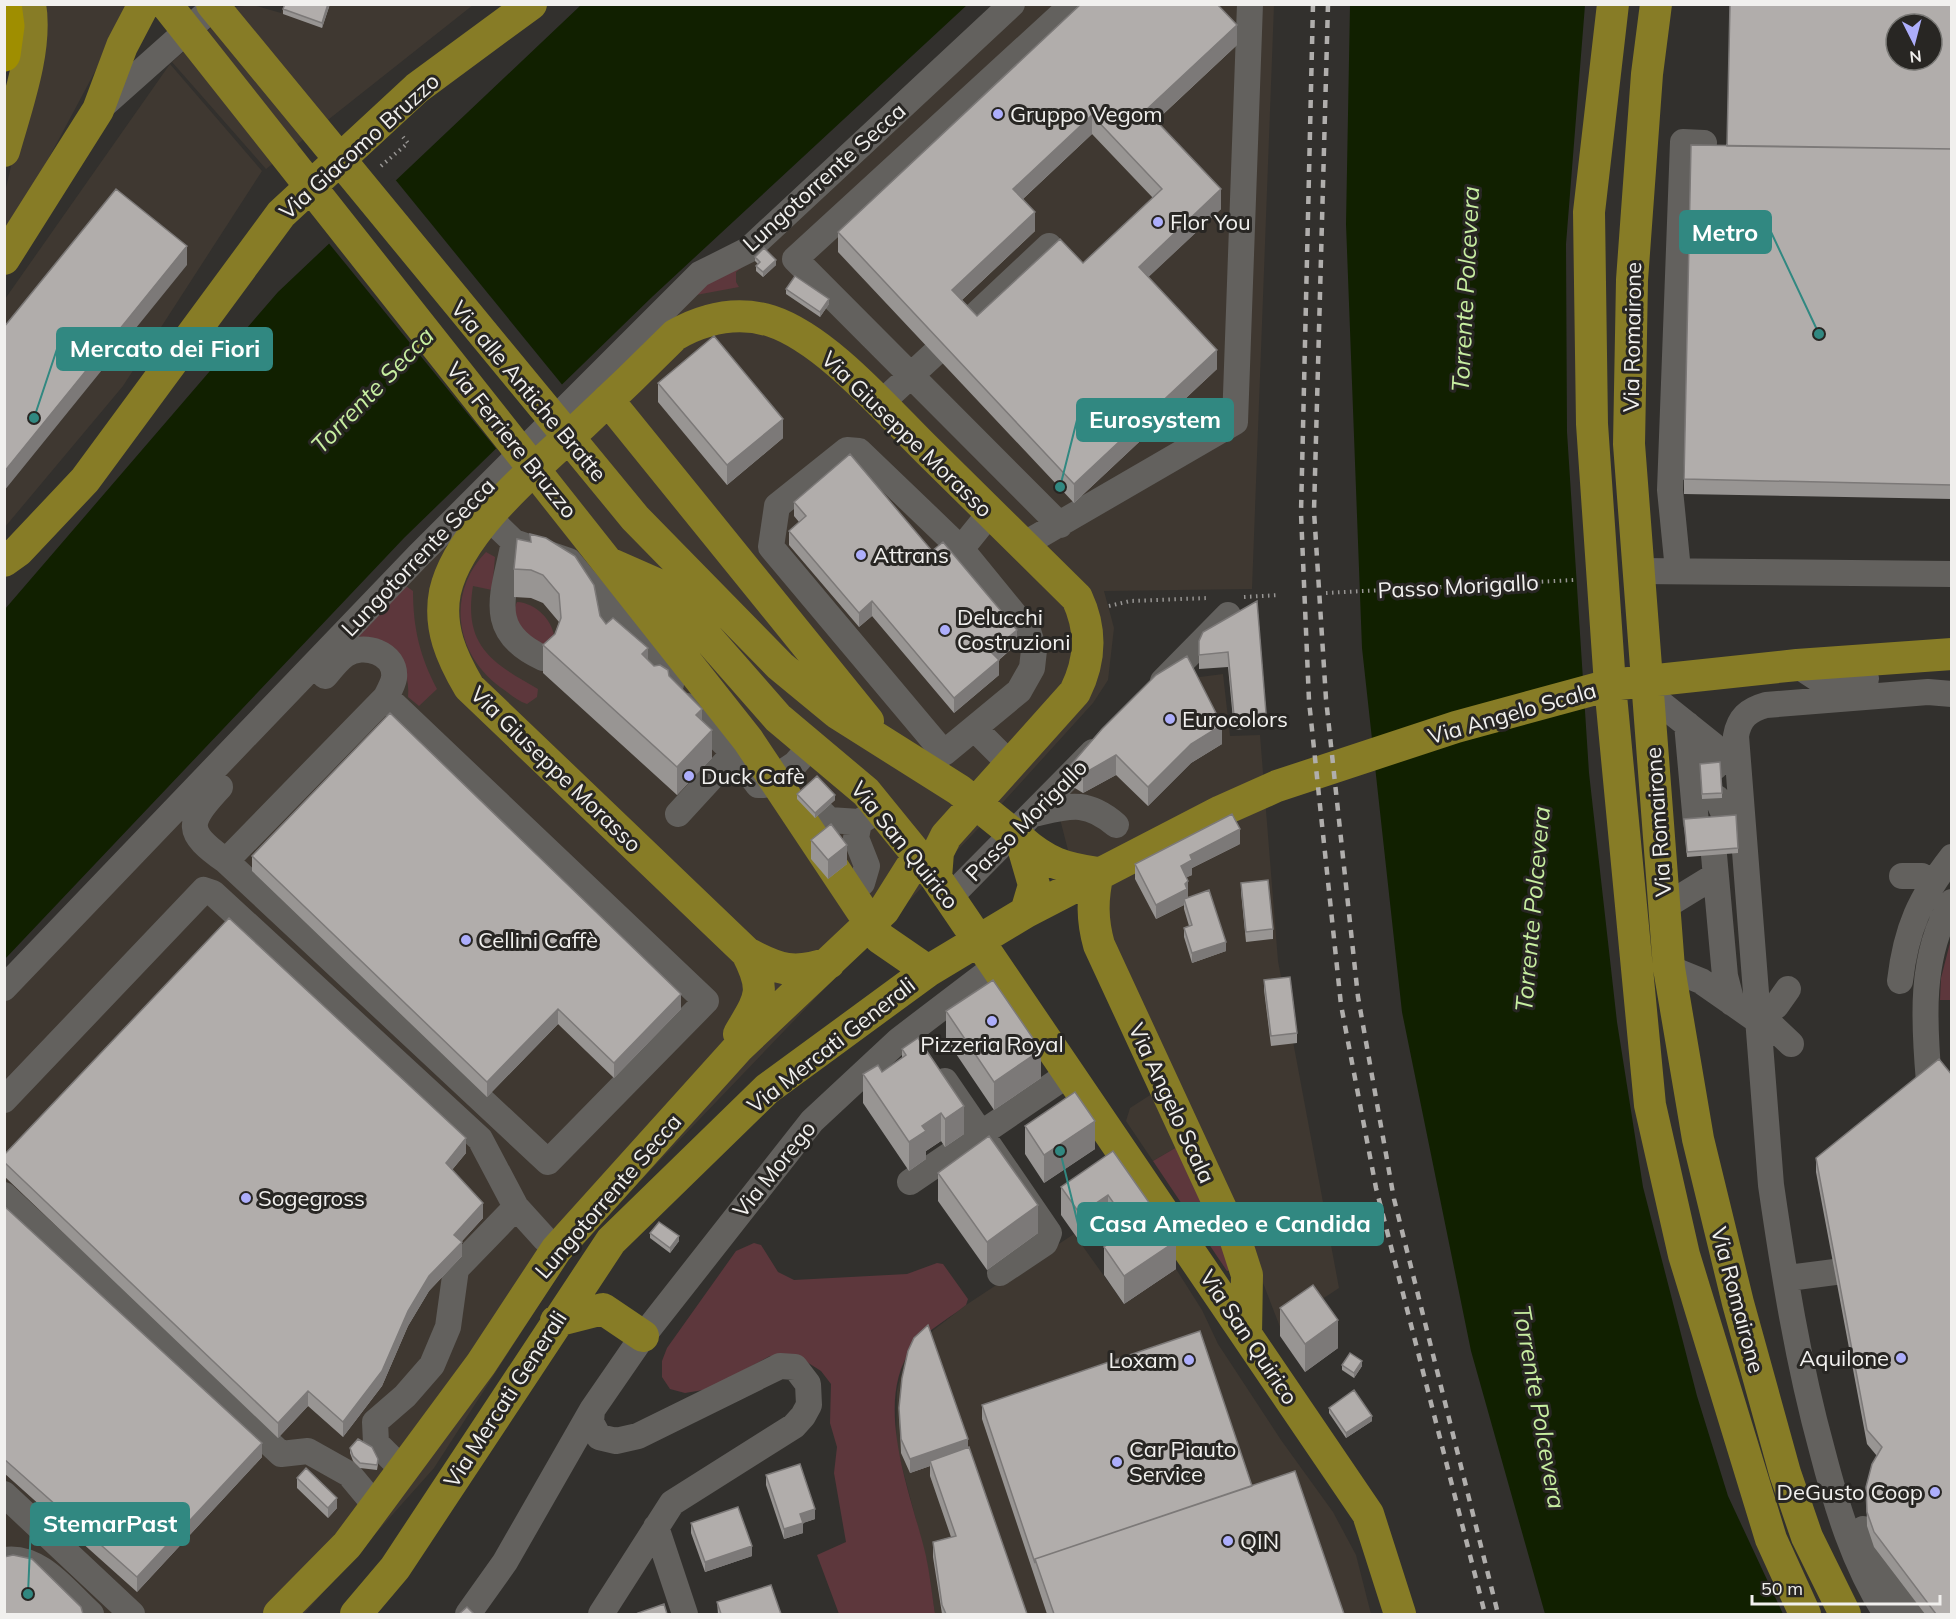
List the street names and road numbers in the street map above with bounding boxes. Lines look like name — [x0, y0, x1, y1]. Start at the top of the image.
street label: Via Giacomo Bruzzo — [273, 67, 445, 225]
street label: Lungotorrente Secca — [737, 96, 911, 258]
street label: Via Romairone — [1617, 262, 1647, 412]
street label: Via alle Antiche Bratte — [445, 295, 613, 487]
street label: Via Giuseppe Morasso — [815, 345, 999, 523]
street label: Via Ferriere Bruzzo — [440, 356, 584, 524]
street label: Lungotorrente Secca — [335, 472, 501, 642]
street label: Passo Morigallo — [1377, 568, 1539, 604]
street label: Via Angelo Scala — [1425, 676, 1599, 750]
street label: Via Giuseppe Morasso — [464, 680, 648, 858]
street label: Via Romairone — [1639, 746, 1677, 898]
street label: Passo Morigallo — [959, 753, 1093, 887]
street label: Via San Quirico — [845, 775, 965, 915]
street label: Via Mercati Generali — [741, 971, 921, 1119]
street label: Via Angelo Scala — [1123, 1018, 1221, 1188]
street label: Lungotorrente Secca — [529, 1108, 687, 1284]
street label: Via Morego — [726, 1115, 822, 1223]
street label: Via Romairone — [1705, 1224, 1771, 1376]
street label: Via San Quirico — [1194, 1264, 1304, 1410]
street label: Via Mercati Generali — [437, 1305, 573, 1493]

